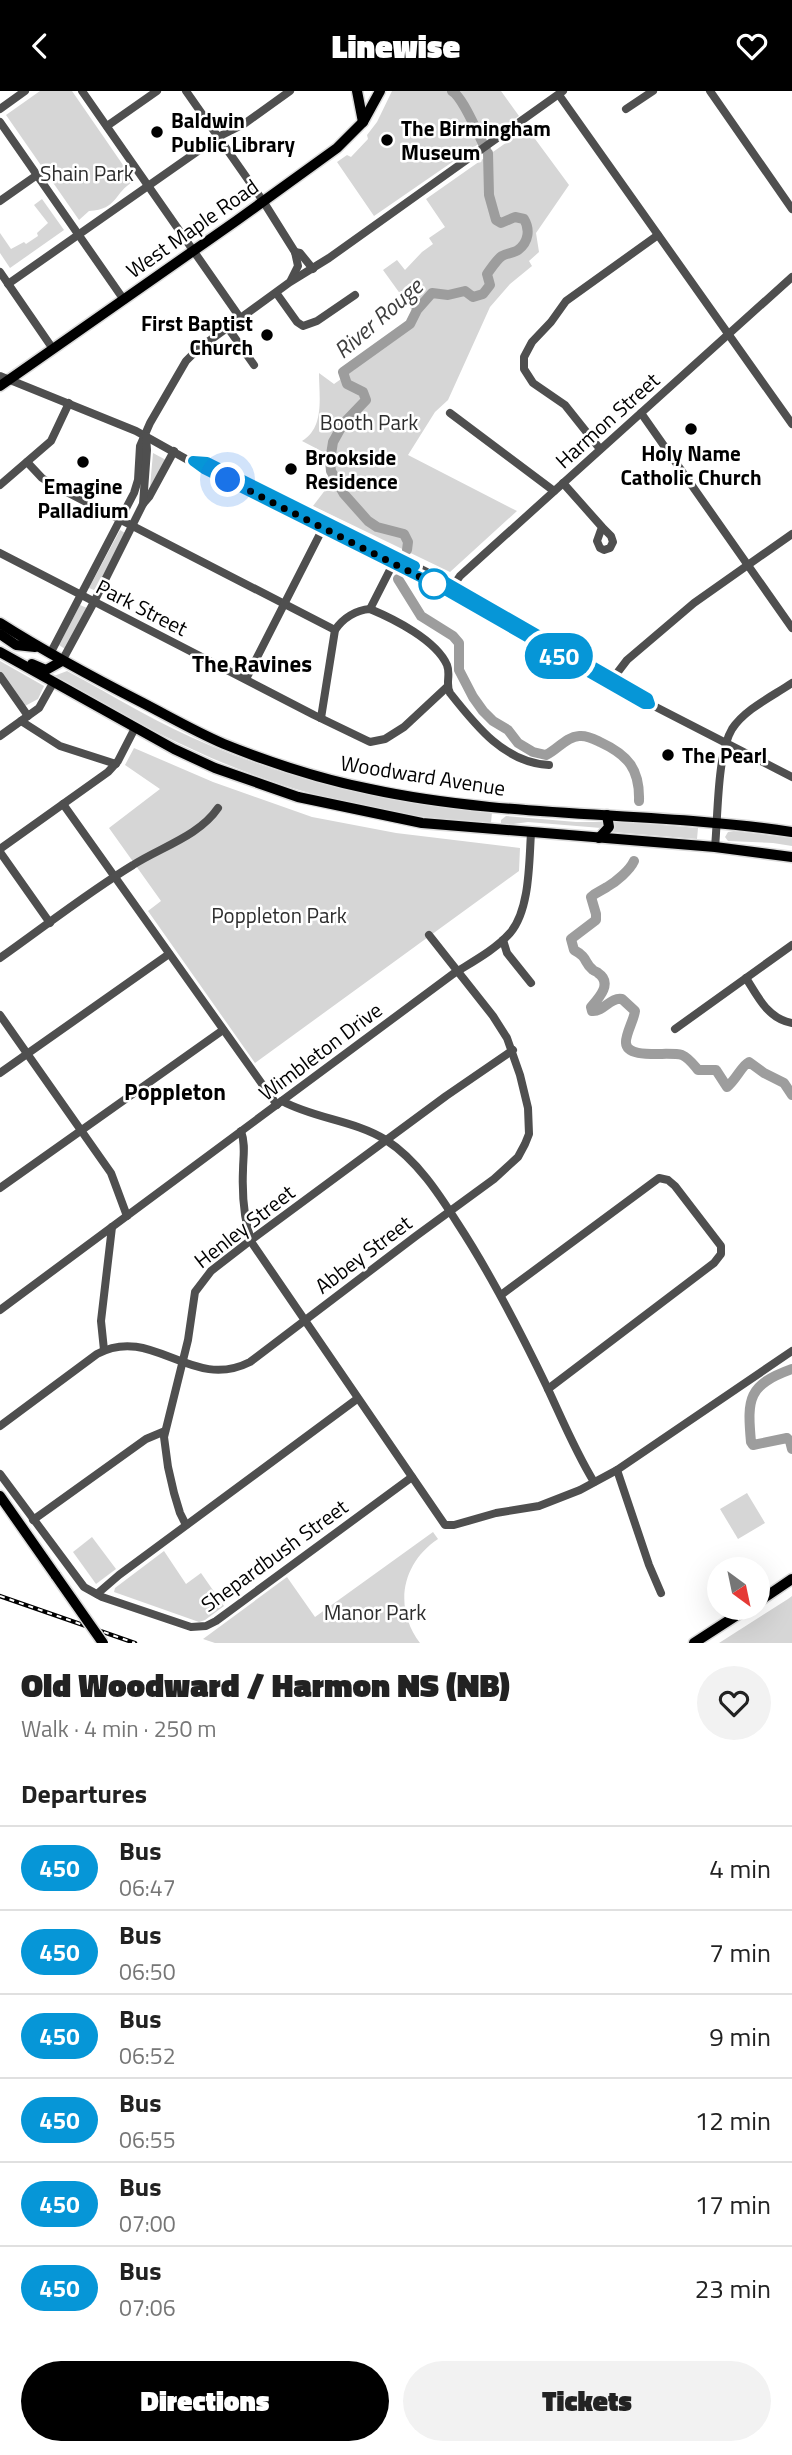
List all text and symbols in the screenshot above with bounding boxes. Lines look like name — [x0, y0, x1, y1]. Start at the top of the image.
text: Linewise — [332, 22, 460, 70]
icon: back — [21, 27, 59, 65]
icon: heart — [733, 27, 771, 65]
place label: Baldwin Public Library — [171, 104, 296, 160]
place label: The Birmingham Museum — [401, 112, 551, 168]
marker: Baldwin Public Library — [149, 124, 165, 140]
marker: The Birmingham Museum — [379, 132, 395, 148]
park label: Shain Park — [40, 157, 134, 189]
street label: West Maple Road — [119, 170, 265, 286]
water label: River Rouge — [326, 269, 431, 367]
place label: First Baptist Church — [141, 307, 253, 363]
marker: First Baptist Church — [259, 327, 275, 343]
street label: Harmon Street — [548, 364, 667, 476]
park label: Booth Park — [320, 406, 418, 438]
marker: Holy Name Catholic Church — [683, 421, 699, 437]
place label: Holy Name Catholic Church — [620, 437, 762, 493]
place label: Brookside Residence — [305, 441, 398, 497]
marker: Emagine Palladium — [75, 454, 91, 470]
marker: Brookside Residence — [283, 461, 299, 477]
your location — [210, 462, 245, 497]
place label: Emagine Palladium — [37, 470, 129, 526]
unlabelled marker — [419, 569, 449, 599]
street label: Park Street — [91, 570, 194, 644]
line badge: 450 — [519, 633, 599, 679]
text: 450 — [539, 638, 579, 674]
district label: The Ravines — [192, 646, 312, 681]
place label: The Pearl — [682, 739, 767, 771]
street label: Woodward Avenue — [338, 746, 508, 804]
marker: The Pearl — [660, 747, 676, 763]
park label: Poppleton Park — [211, 899, 347, 931]
street label: Wimbleton Drive — [251, 994, 389, 1108]
district label: Poppleton — [124, 1074, 226, 1109]
street label: Henley Street — [187, 1176, 302, 1276]
street label: Abbey Street — [308, 1207, 419, 1301]
street label: Shepardbush Street — [194, 1490, 355, 1619]
north arrow — [707, 1557, 770, 1621]
map controls — [707, 1557, 770, 1620]
park label: Manor Park — [324, 1596, 426, 1628]
text: Old Woodward / Harmon NS (NB) — [21, 1660, 510, 1710]
button: heart — [697, 1666, 771, 1740]
text: Walk · 4 min · 250 m — [21, 1711, 217, 1746]
text: Departures — [21, 1774, 147, 1813]
text: Bus — [119, 1831, 161, 1870]
text: 4 min — [709, 1849, 771, 1888]
text: 450 — [39, 1850, 80, 1886]
text: 06:47 — [119, 1870, 176, 1905]
text: Bus — [119, 1915, 161, 1954]
text: 7 min — [709, 1933, 771, 1972]
text: 450 — [39, 1934, 80, 1970]
text: 06:50 — [119, 1954, 176, 1989]
text: Bus — [119, 1999, 161, 2038]
text: 9 min — [709, 2017, 771, 2056]
text: 450 — [39, 2018, 80, 2054]
text: 06:52 — [119, 2038, 176, 2073]
text: Bus — [119, 2083, 161, 2122]
text: 12 min — [695, 2101, 771, 2140]
text: 450 — [39, 2102, 80, 2138]
text: 06:55 — [119, 2122, 176, 2157]
text: Bus — [119, 2167, 161, 2206]
text: 17 min — [695, 2185, 771, 2224]
text: 450 — [39, 2186, 80, 2222]
text: 07:00 — [119, 2206, 176, 2241]
text: Bus — [119, 2251, 161, 2290]
text: 23 min — [695, 2269, 771, 2308]
text: 450 — [39, 2270, 80, 2306]
text: 07:06 — [119, 2290, 176, 2325]
button: Directions — [21, 2361, 389, 2441]
button: Tickets — [403, 2361, 771, 2441]

